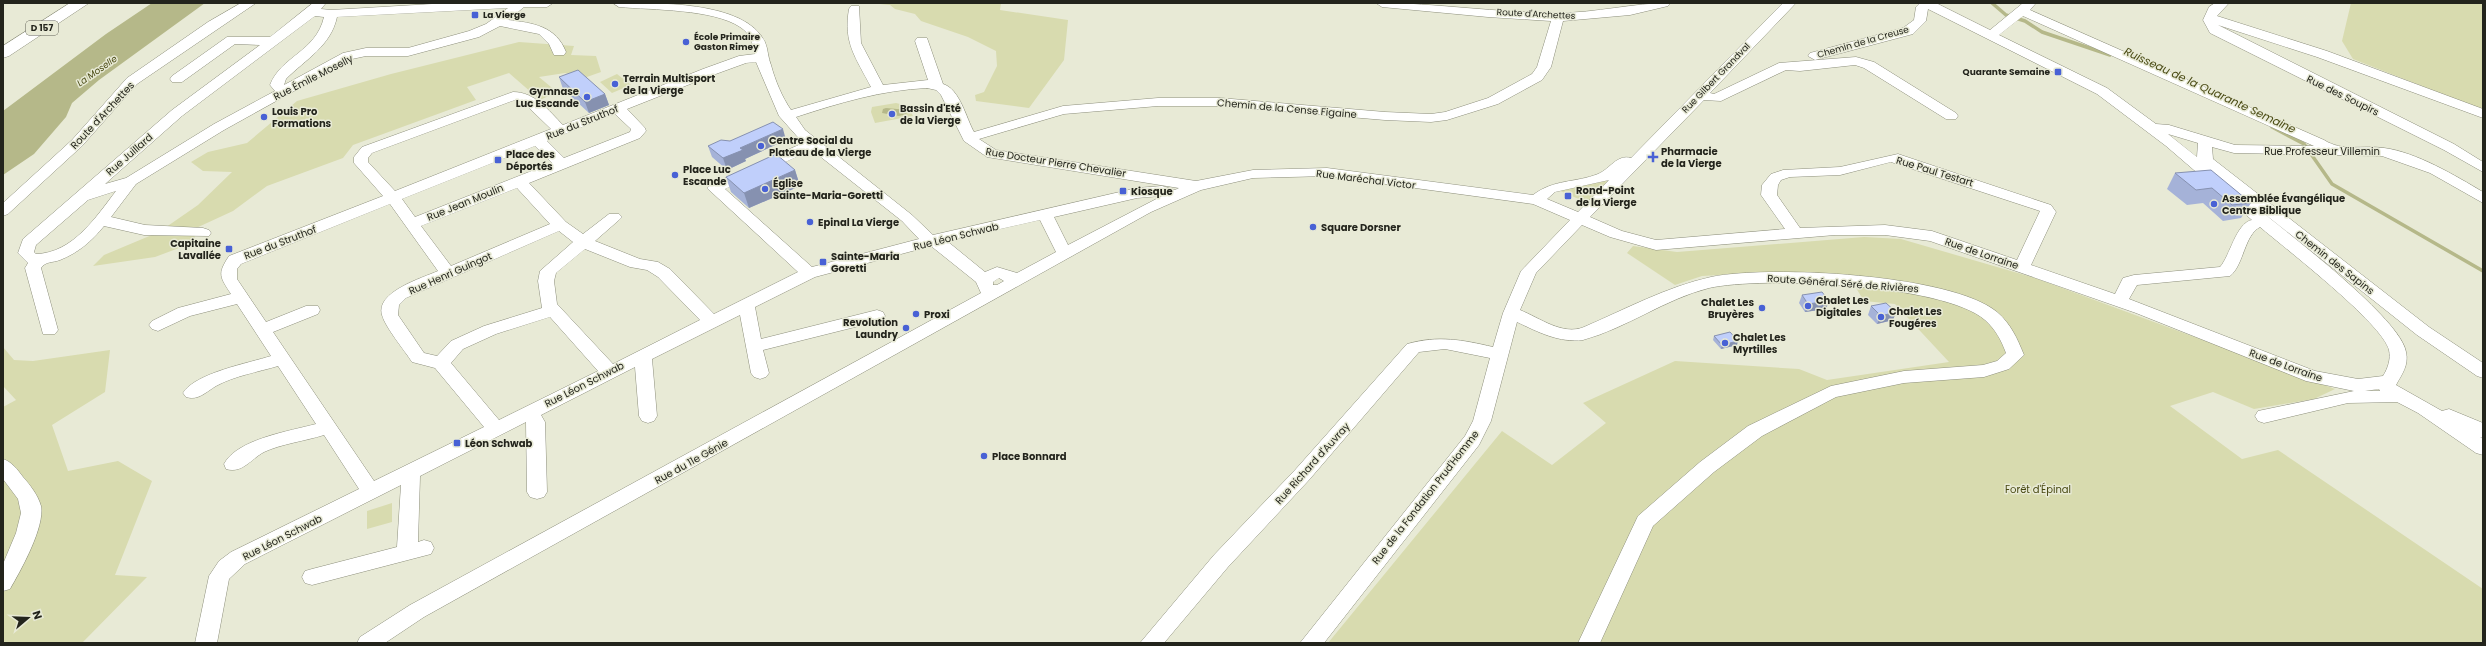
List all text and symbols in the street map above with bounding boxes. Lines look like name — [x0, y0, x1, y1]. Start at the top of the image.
street label: Route d'Archettes — [1496, 6, 1576, 22]
place label: La Vierge — [483, 9, 526, 21]
marker: La Vierge — [470, 10, 480, 20]
road number: D 157 — [26, 21, 58, 35]
street label: Chemin de la Creuse — [1816, 23, 1911, 61]
place label: École Primaire Gaston Rimey — [694, 31, 760, 53]
marker: École Primaire Gaston Rimey — [681, 37, 691, 47]
street label: Rue Gilbert Grandval — [1679, 40, 1753, 116]
water label: Ruisseau de la Quarante Semaine — [2122, 43, 2299, 137]
street label: Rue Émile Moselly — [271, 51, 356, 104]
water label: La Moselle — [75, 53, 120, 89]
place label: Quarante Semaine — [1963, 66, 2050, 78]
marker: Quarante Semaine — [2053, 67, 2063, 77]
place label: Terrain Multisport de la Vierge — [623, 71, 715, 98]
street label: Rue des Soupirs — [2304, 71, 2382, 120]
street label: Route d'Archettes — [67, 78, 138, 152]
marker: Terrain Multisport de la Vierge — [610, 79, 620, 89]
place label: Gymnase Luc Escande — [516, 84, 579, 111]
marker: Gymnase Luc Escande — [582, 92, 592, 102]
street label: Chemin de la Cense Figaine — [1216, 95, 1357, 122]
street label: Rue du Struthof — [544, 101, 620, 144]
place label: Bassin d'Eté de la Vierge — [900, 101, 961, 128]
place label: Louis Pro Formations — [272, 104, 332, 131]
marker: Bassin d'Eté de la Vierge — [887, 109, 897, 119]
marker: Louis Pro Formations — [259, 112, 269, 122]
street label: Rue Juillard — [103, 130, 156, 179]
place label: Centre Social du Plateau de la Vierge — [769, 133, 871, 160]
marker: Centre Social du Plateau de la Vierge — [756, 141, 766, 151]
street label: Rue Docteur Pierre Chevalier — [985, 144, 1127, 181]
place label: Pharmacie de la Vierge — [1661, 144, 1722, 171]
street label: Rue Professeur Villemin — [2264, 144, 2380, 159]
place label: Place des Déportés — [506, 147, 555, 174]
marker: Pharmacie de la Vierge — [1648, 152, 1658, 162]
street label: Rue Paul Testart — [1894, 153, 1976, 190]
marker: Place des Déportés — [493, 155, 503, 165]
place label: Place Luc Escande — [683, 162, 731, 189]
street label: Rue Maréchal Victor — [1315, 166, 1417, 193]
marker: Place Luc Escande — [670, 170, 680, 180]
place label: Église Sainte-Maria-Goretti — [773, 176, 883, 203]
street label: Rue Jean Moulin — [425, 180, 506, 225]
place label: Rond-Point de la Vierge — [1576, 183, 1637, 210]
marker: Église Sainte-Maria-Goretti — [760, 184, 770, 194]
place label: Kiosque — [1131, 184, 1173, 199]
marker: Kiosque — [1118, 186, 1128, 196]
marker: Rond-Point de la Vierge — [1563, 191, 1573, 201]
place label: Assemblée Évangélique Centre Biblique — [2222, 191, 2345, 218]
marker: Assemblée Évangélique Centre Biblique — [2209, 199, 2219, 209]
place label: Epinal La Vierge — [818, 215, 899, 230]
marker: Epinal La Vierge — [805, 217, 815, 227]
street label: Rue Léon Schwab — [912, 219, 1001, 254]
place label: Square Dorsner — [1321, 220, 1401, 235]
street label: Rue du Struthof — [242, 222, 319, 263]
marker: Square Dorsner — [1308, 222, 1318, 232]
street label: Chemin des Sapins — [2292, 227, 2377, 298]
street label: Rue de Lorraine — [1943, 234, 2021, 273]
place label: Capitaine Lavallée — [170, 236, 221, 263]
marker: Capitaine Lavallée — [224, 244, 234, 254]
street label: Rue Henri Guingot — [406, 248, 494, 299]
place label: Sainte-Maria Goretti — [831, 249, 900, 276]
marker: Sainte-Maria Goretti — [818, 257, 828, 267]
street label: Route Général Séré de Rivières — [1767, 271, 1919, 296]
place label: Chalet Les Digitales — [1816, 293, 1869, 320]
place label: Chalet Les Bruyères — [1701, 295, 1754, 322]
marker: Chalet Les Digitales — [1803, 301, 1813, 311]
marker: Chalet Les Bruyères — [1757, 303, 1767, 313]
place label: Chalet Les Fougéres — [1889, 304, 1942, 331]
place label: Proxi — [924, 307, 950, 322]
marker: Proxi — [911, 309, 921, 319]
marker: Chalet Les Fougéres — [1876, 312, 1886, 322]
place label: Revolution Laundry — [843, 315, 899, 342]
marker: Revolution Laundry — [901, 323, 911, 333]
place label: Chalet Les Myrtilles — [1733, 330, 1786, 357]
marker: Chalet Les Myrtilles — [1720, 338, 1730, 348]
street label: Rue de Lorraine — [2247, 345, 2325, 386]
street label: Rue Léon Schwab — [542, 358, 627, 411]
street label: Rue Richard d'Auvray — [1272, 419, 1353, 508]
street label: Rue de la Fondation Prud'Homme — [1368, 427, 1482, 567]
street label: Rue du 11e Génie — [652, 435, 731, 488]
place label: Léon Schwab — [465, 436, 533, 451]
marker: Léon Schwab — [452, 438, 462, 448]
place label: Place Bonnard — [992, 449, 1067, 464]
marker: Place Bonnard — [979, 451, 989, 461]
park label: Forêt d'Épinal — [2005, 482, 2071, 497]
street label: Rue Léon Schwab — [240, 511, 325, 564]
north arrow — [8, 598, 48, 638]
text: N — [29, 608, 46, 621]

